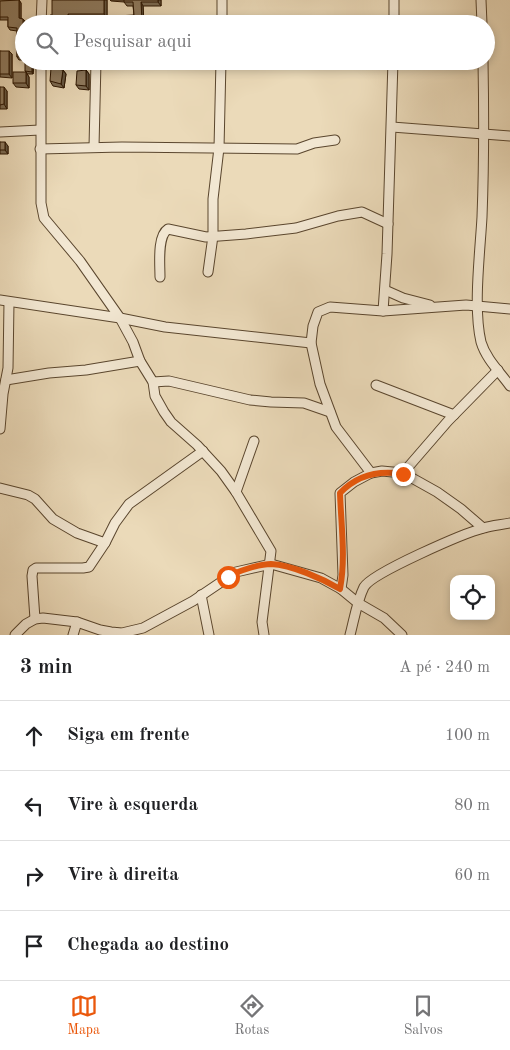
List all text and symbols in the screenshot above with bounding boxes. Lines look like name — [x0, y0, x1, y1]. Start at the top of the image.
search box — [15, 15, 495, 70]
icon: search — [33, 29, 61, 57]
text: Pesquisar aqui — [73, 33, 192, 52]
route end — [392, 463, 415, 486]
route start — [217, 566, 240, 589]
map controls — [450, 575, 495, 620]
button: locate — [450, 575, 495, 620]
text: 3 min — [20, 657, 73, 678]
text: A pé · 240 m — [399, 660, 490, 676]
icon: ahead — [20, 722, 48, 750]
text: Siga em frente — [67, 726, 190, 745]
text: 100 m — [445, 728, 490, 744]
icon: left — [20, 792, 48, 820]
text: Vire à esquerda — [67, 796, 198, 815]
text: 80 m — [454, 798, 490, 814]
icon: right — [20, 862, 48, 890]
text: Vire à direita — [67, 866, 179, 885]
text: 60 m — [454, 868, 490, 884]
icon: arrive — [20, 932, 48, 960]
text: Chegada ao destino — [67, 936, 229, 955]
tab: Mapa — [67, 992, 100, 1039]
tab: Rotas — [234, 992, 269, 1039]
tab: Salvos — [404, 992, 443, 1039]

